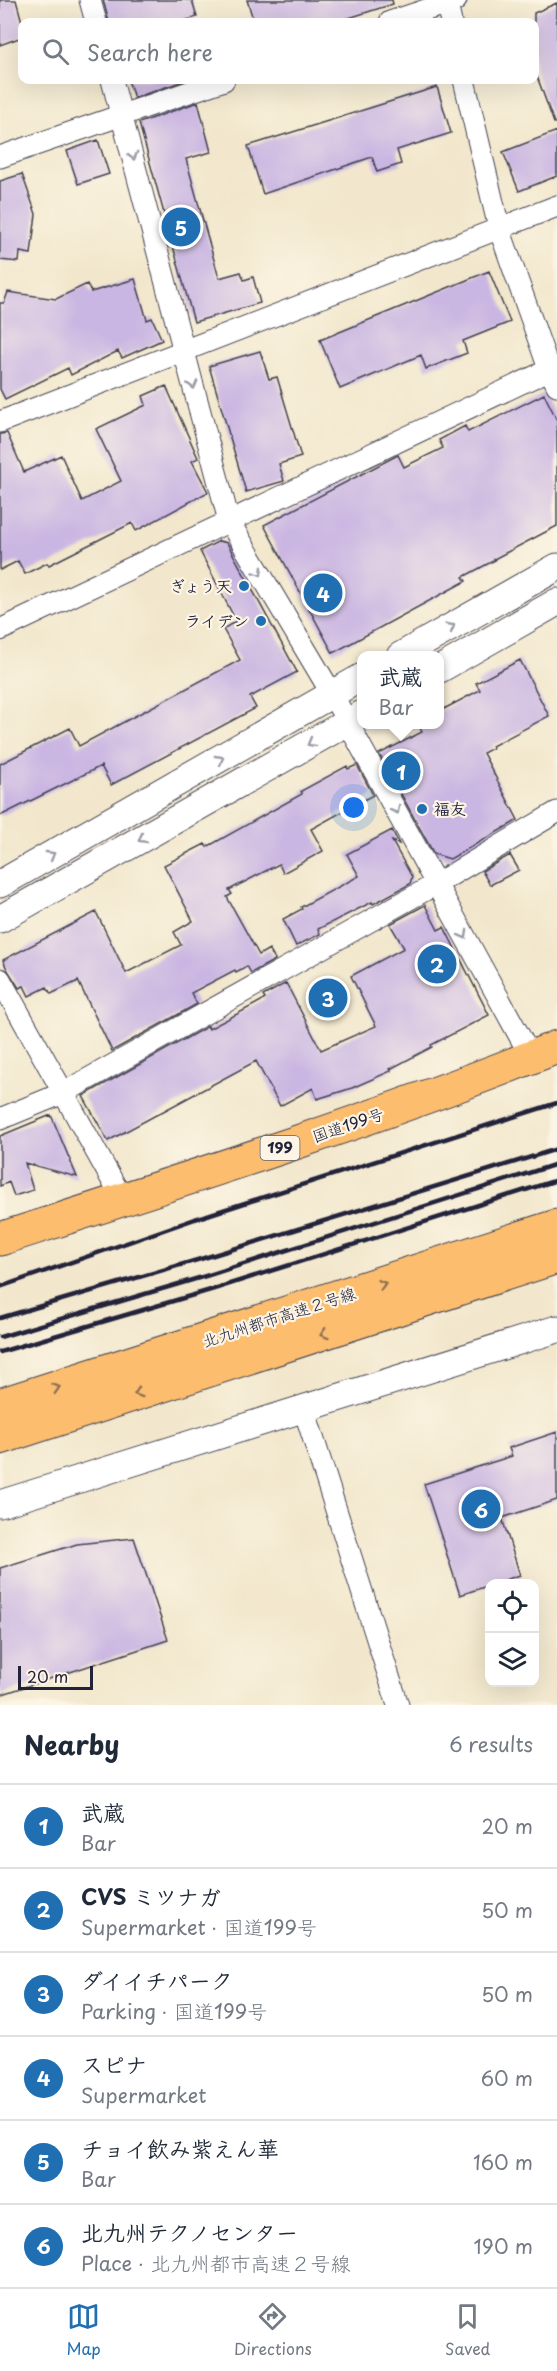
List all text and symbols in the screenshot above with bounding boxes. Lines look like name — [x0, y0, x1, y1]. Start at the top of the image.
search box — [18, 18, 539, 84]
icon: search — [39, 35, 72, 68]
text: Search here — [87, 35, 213, 68]
one-way arrow — [126, 150, 138, 161]
pin: 5 — [162, 204, 201, 250]
one-way arrow — [186, 380, 198, 390]
one-way arrow — [251, 566, 263, 576]
pin: 4 — [304, 570, 342, 616]
place label: ぎょう天 — [169, 573, 232, 597]
marker: ぎょう天 — [237, 579, 251, 593]
place label: ライデン — [185, 608, 249, 632]
marker: ライデン — [254, 614, 268, 628]
one-way arrow — [445, 622, 455, 634]
popup — [357, 651, 444, 729]
text: 武蔵 — [378, 659, 423, 692]
text: Bar — [378, 692, 413, 722]
one-way arrow — [307, 735, 317, 747]
pin: 1 — [382, 748, 420, 794]
one-way arrow — [214, 754, 224, 766]
your location — [339, 793, 368, 822]
place label: 福友 — [434, 796, 466, 820]
marker: 福友 — [415, 802, 429, 816]
one-way arrow — [388, 804, 400, 815]
one-way arrow — [137, 832, 148, 843]
one-way arrow — [45, 851, 55, 863]
one-way arrow — [457, 929, 468, 939]
pin: 2 — [418, 942, 456, 986]
pin: 3 — [308, 976, 348, 1020]
street label: 国道199号 — [308, 1101, 387, 1148]
road number: 199 — [260, 1136, 300, 1160]
one-way arrow — [376, 1279, 387, 1291]
street label: 北九州都市高速２号線 — [199, 1280, 358, 1352]
one-way arrow — [319, 1327, 330, 1339]
one-way arrow — [50, 1382, 61, 1395]
one-way arrow — [133, 1386, 144, 1399]
pin: 6 — [462, 1486, 500, 1532]
map controls — [485, 1579, 539, 1687]
button: locate — [485, 1579, 539, 1633]
button: layers — [485, 1633, 539, 1687]
scale bar — [18, 1663, 93, 1690]
text: 20 m — [27, 1664, 68, 1688]
text: Nearby — [24, 1725, 119, 1764]
text: 6 results — [449, 1729, 533, 1759]
text: 武蔵 — [81, 1795, 125, 1828]
text: 1 — [39, 1811, 48, 1841]
text: 20 m — [481, 1811, 533, 1841]
text: Bar — [81, 1828, 116, 1858]
text: CVS ミツナガ — [81, 1879, 221, 1912]
text: 2 — [36, 1895, 51, 1925]
text: 50 m — [481, 1895, 533, 1925]
text: Supermarket · 国道199号 — [81, 1912, 317, 1942]
text: ダイイチパーク — [81, 1963, 233, 1996]
text: 3 — [37, 1979, 50, 2009]
text: 50 m — [481, 1979, 533, 2009]
text: Parking · 国道199号 — [81, 1996, 267, 2026]
text: スピナ — [81, 2047, 147, 2080]
text: 4 — [37, 2063, 50, 2093]
text: 60 m — [481, 2063, 533, 2093]
text: Supermarket — [81, 2080, 207, 2110]
text: チョイ飲み紫えん華 — [81, 2131, 279, 2164]
text: 5 — [37, 2147, 50, 2177]
text: 160 m — [473, 2147, 533, 2177]
text: Bar — [81, 2164, 116, 2194]
text: 北九州テクノセンター — [81, 2215, 298, 2248]
text: 6 — [36, 2231, 51, 2261]
text: 190 m — [474, 2231, 533, 2261]
text: Place · 北九州都市高速２号線 — [81, 2248, 351, 2278]
tab: Map — [67, 2300, 101, 2360]
tab: Directions — [234, 2300, 312, 2360]
tab: Saved — [445, 2300, 490, 2360]

